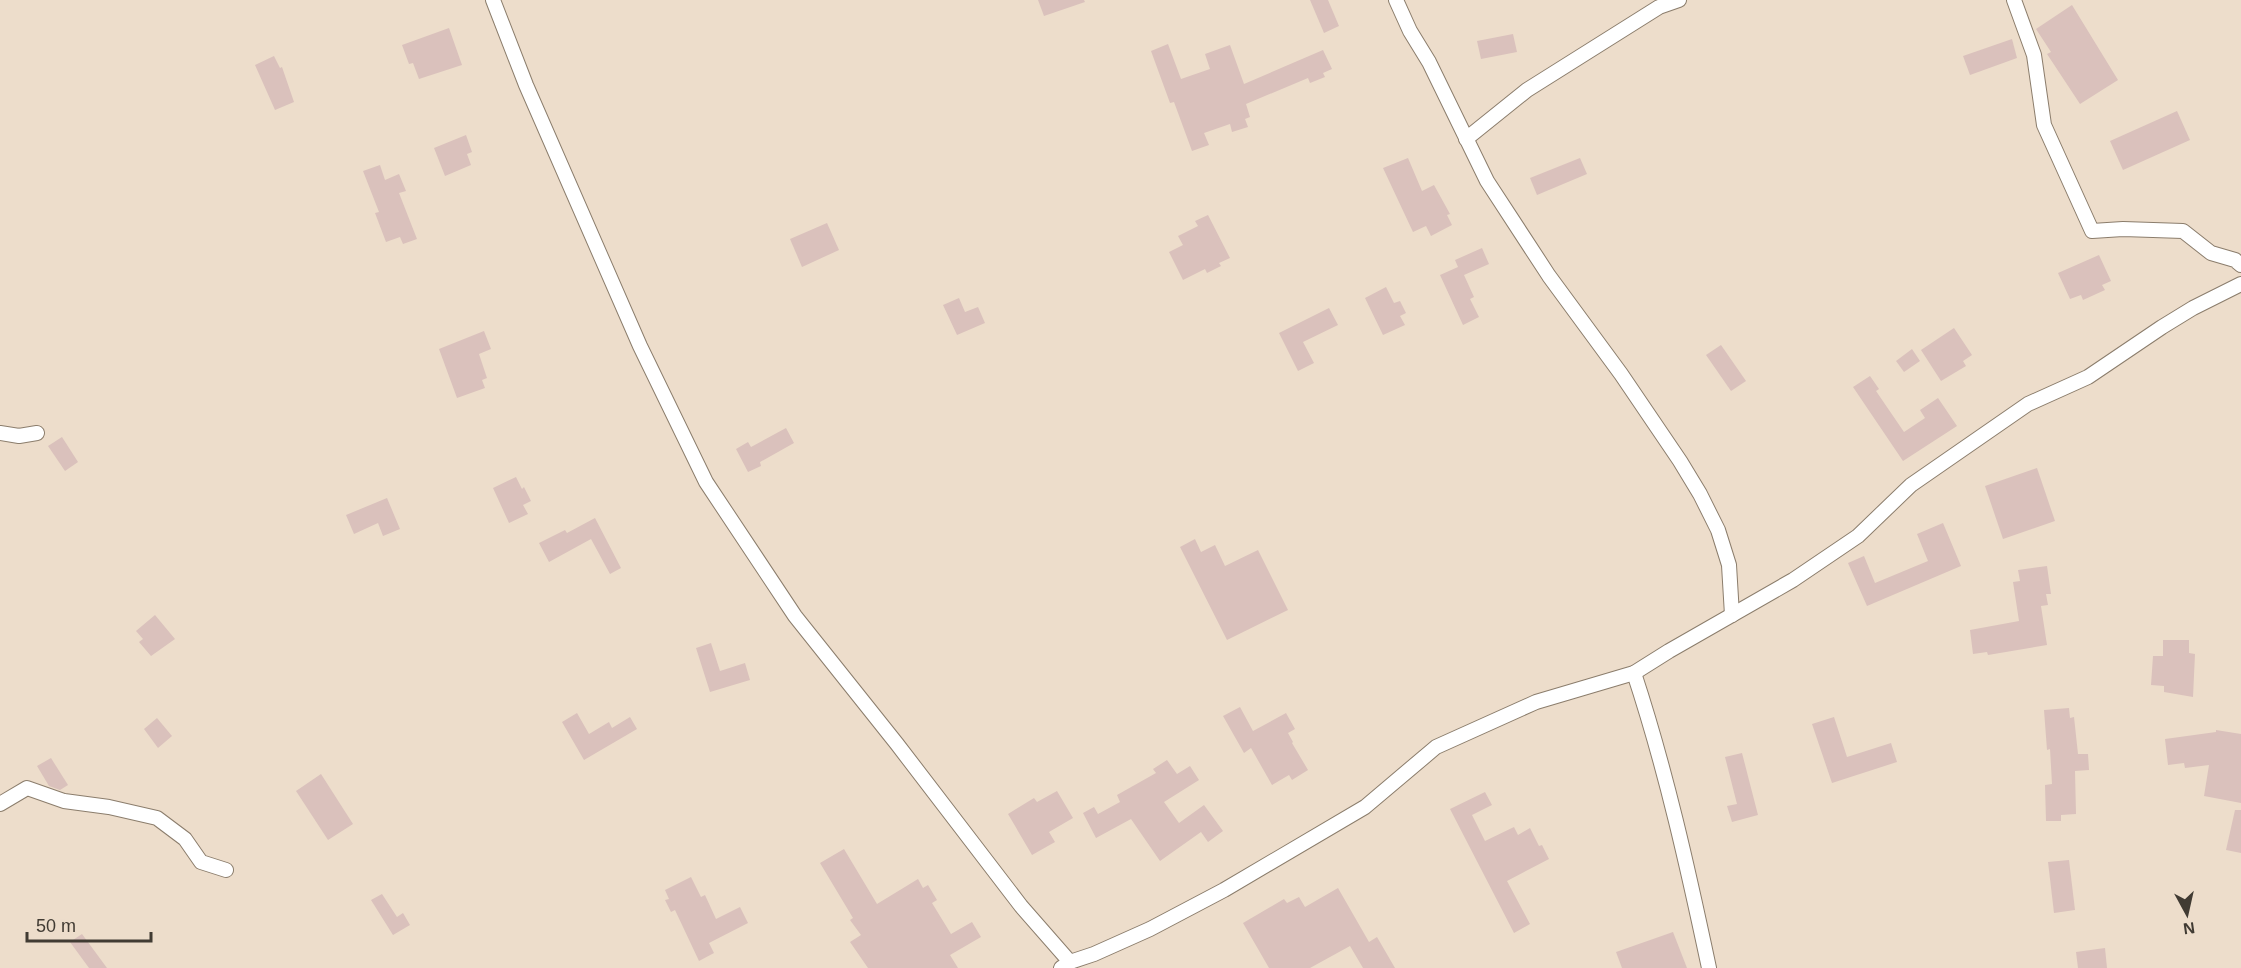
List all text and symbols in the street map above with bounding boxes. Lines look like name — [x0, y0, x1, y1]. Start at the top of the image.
north arrow — [2157, 884, 2217, 944]
scale bar — [27, 905, 152, 943]
text: 50 m — [36, 916, 76, 936]
text: N — [2182, 919, 2196, 938]

